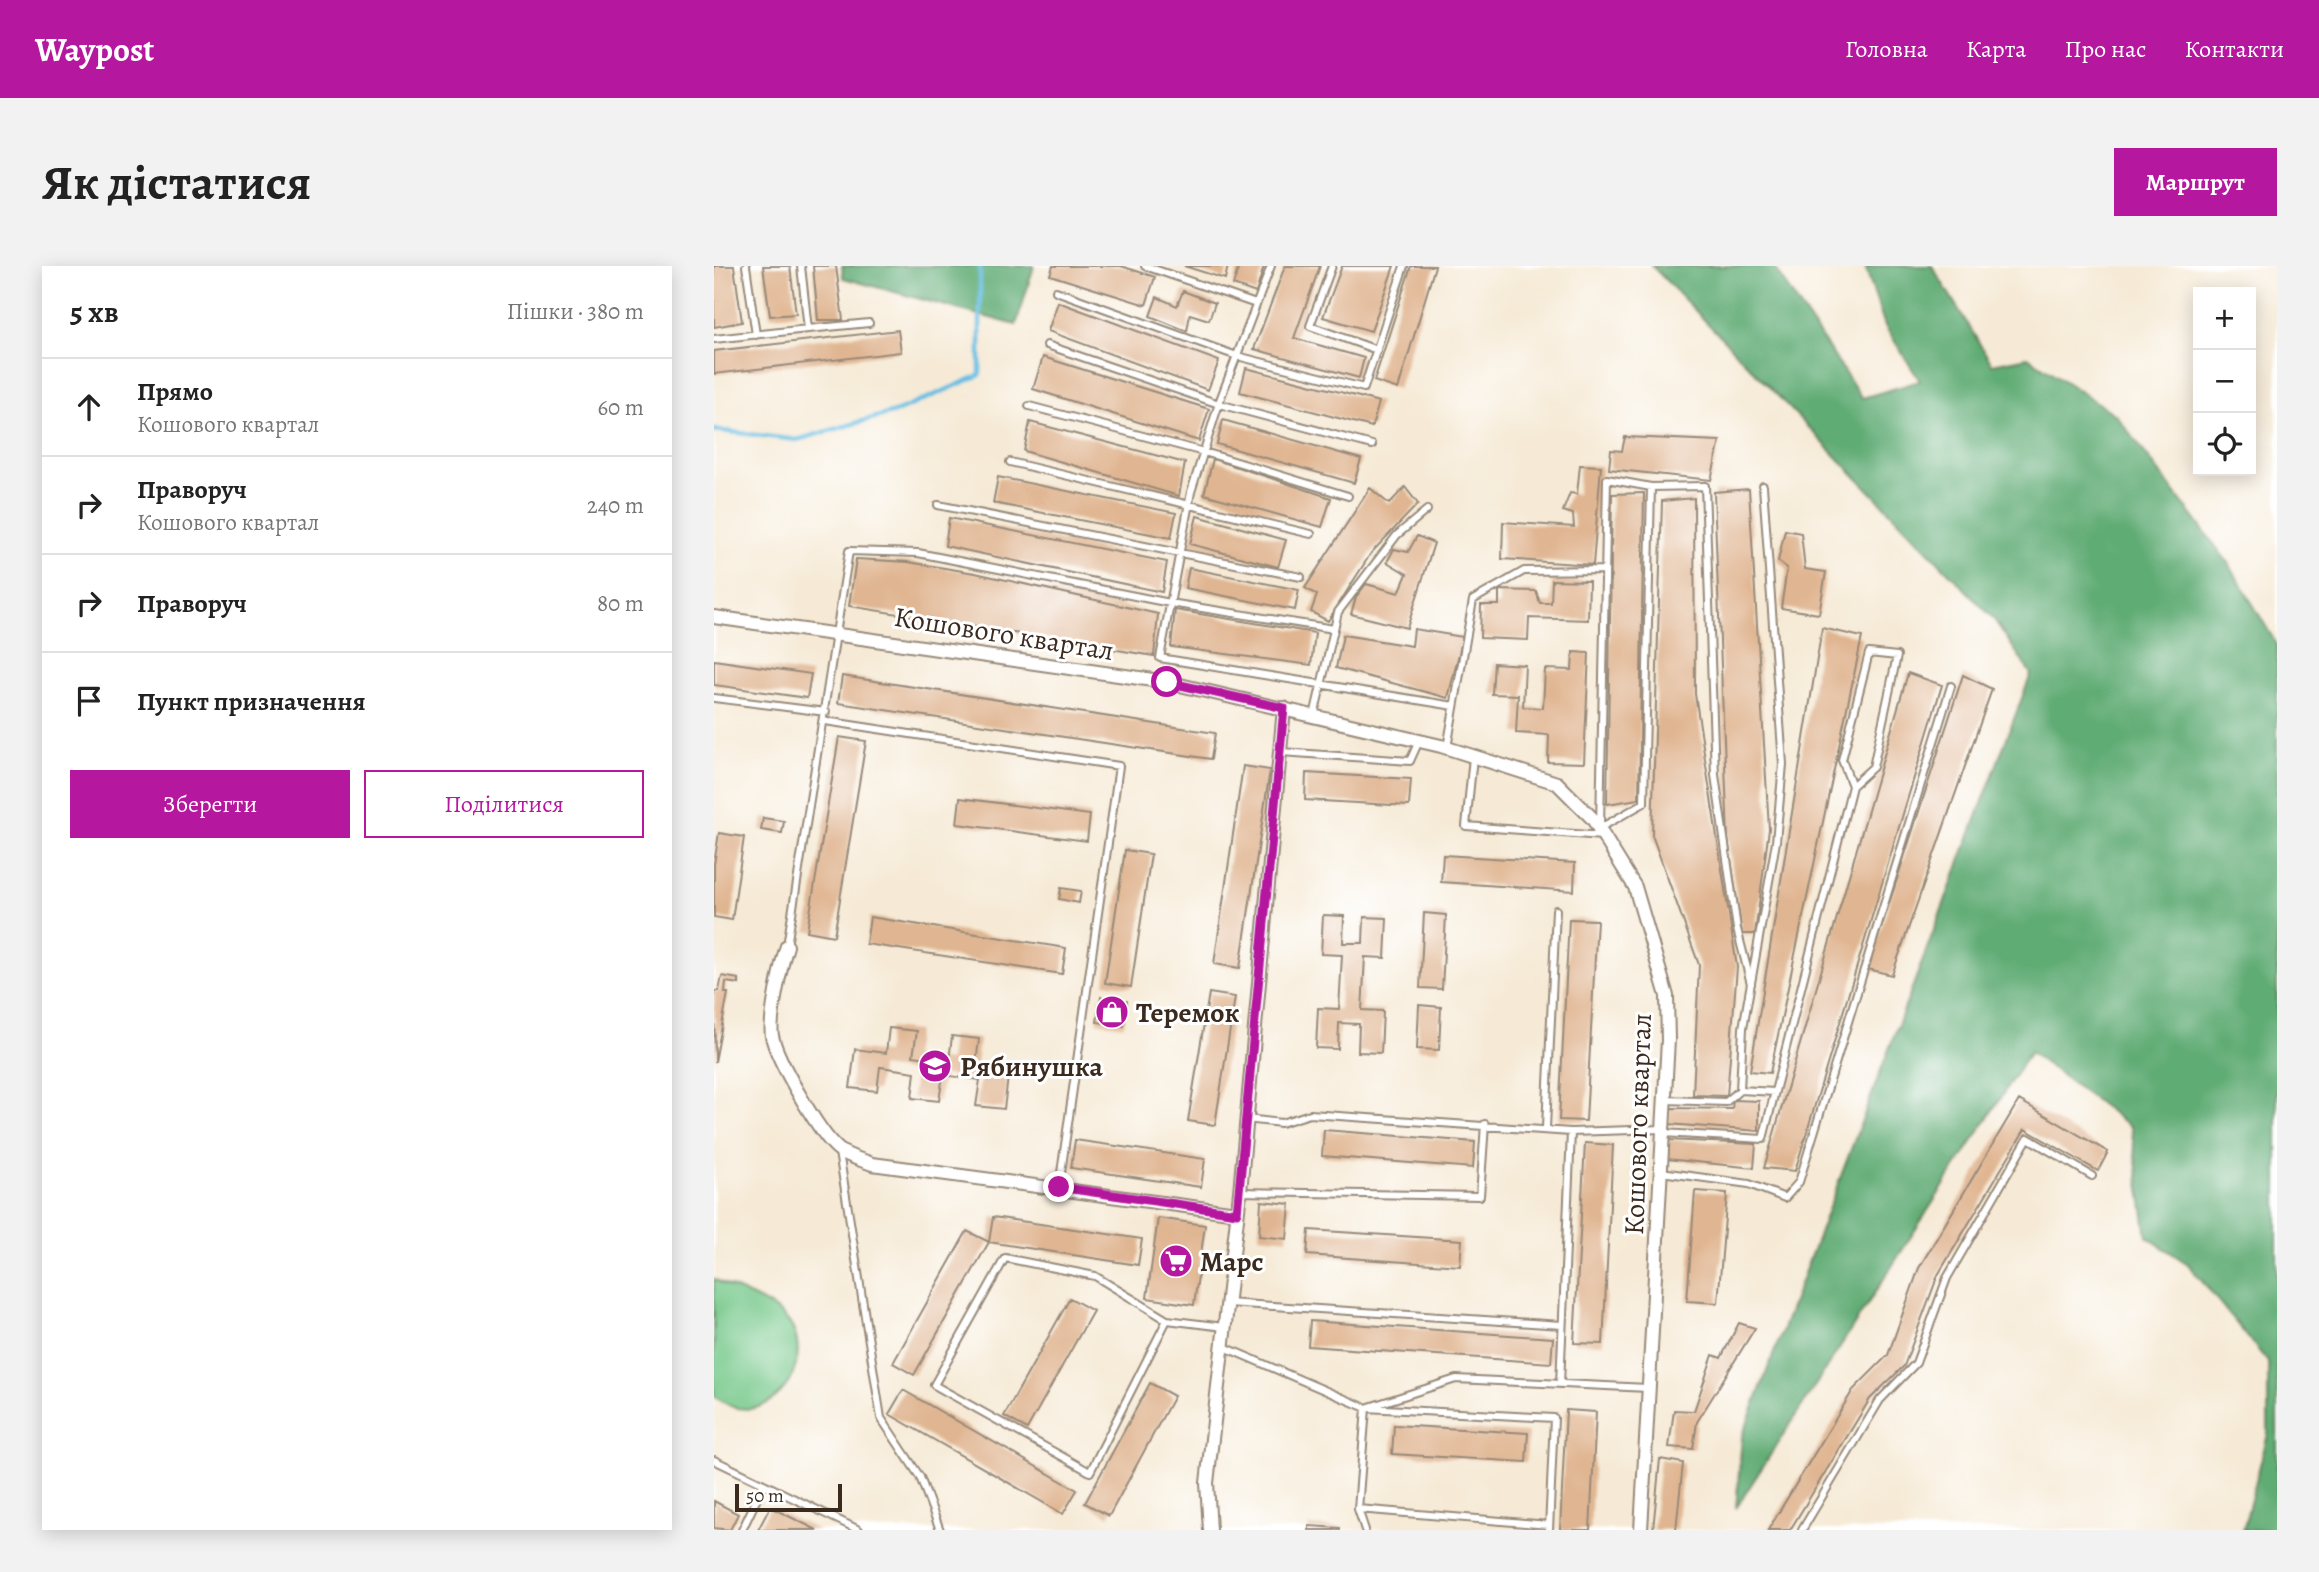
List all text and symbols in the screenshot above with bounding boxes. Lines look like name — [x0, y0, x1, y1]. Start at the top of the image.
text: Waypost — [35, 27, 154, 72]
text: Головна — [1845, 33, 1928, 65]
text: Карта — [1966, 33, 2026, 65]
text: Про нас — [2064, 33, 2146, 65]
text: Контакти — [2184, 33, 2284, 65]
button: Маршрут — [2114, 148, 2277, 216]
text: Як дістатися — [42, 149, 311, 216]
map controls — [2193, 287, 2256, 476]
button: + — [2193, 287, 2256, 350]
text: 5 хв — [70, 292, 119, 332]
text: Пішки · 380 m — [507, 296, 644, 327]
button: − — [2193, 350, 2256, 413]
text: Прямо — [137, 374, 213, 409]
icon: ahead — [70, 388, 108, 426]
text: 60 m — [597, 392, 644, 423]
text: Кошового квартал — [137, 409, 319, 440]
button: locate — [2193, 413, 2256, 476]
text: Праворуч — [137, 472, 247, 507]
icon: right — [70, 486, 108, 524]
text: 240 m — [587, 490, 644, 521]
text: Кошового квартал — [137, 507, 319, 538]
icon: right — [70, 584, 108, 622]
text: Праворуч — [137, 586, 247, 621]
text: 80 m — [597, 588, 644, 619]
street label: Кошового квартал — [891, 598, 1116, 670]
route start — [1151, 666, 1182, 697]
icon: arrive — [70, 682, 108, 720]
text: Пункт призначення — [137, 684, 366, 719]
button: Зберегти — [70, 770, 350, 838]
button: Поділитися — [364, 770, 644, 838]
shop icon: Теремок — [1093, 993, 1131, 1031]
place label: Теремок — [1136, 994, 1240, 1032]
street label: Кошового квартал — [1615, 1013, 1661, 1236]
school or university icon: Рябинушка — [916, 1047, 954, 1085]
place label: Рябинушка — [960, 1048, 1103, 1086]
route end — [1043, 1171, 1074, 1202]
supermarket icon: Марс — [1157, 1242, 1195, 1280]
place label: Марс — [1200, 1243, 1264, 1281]
scale bar — [735, 1481, 842, 1513]
text: 50 m — [746, 1483, 784, 1509]

